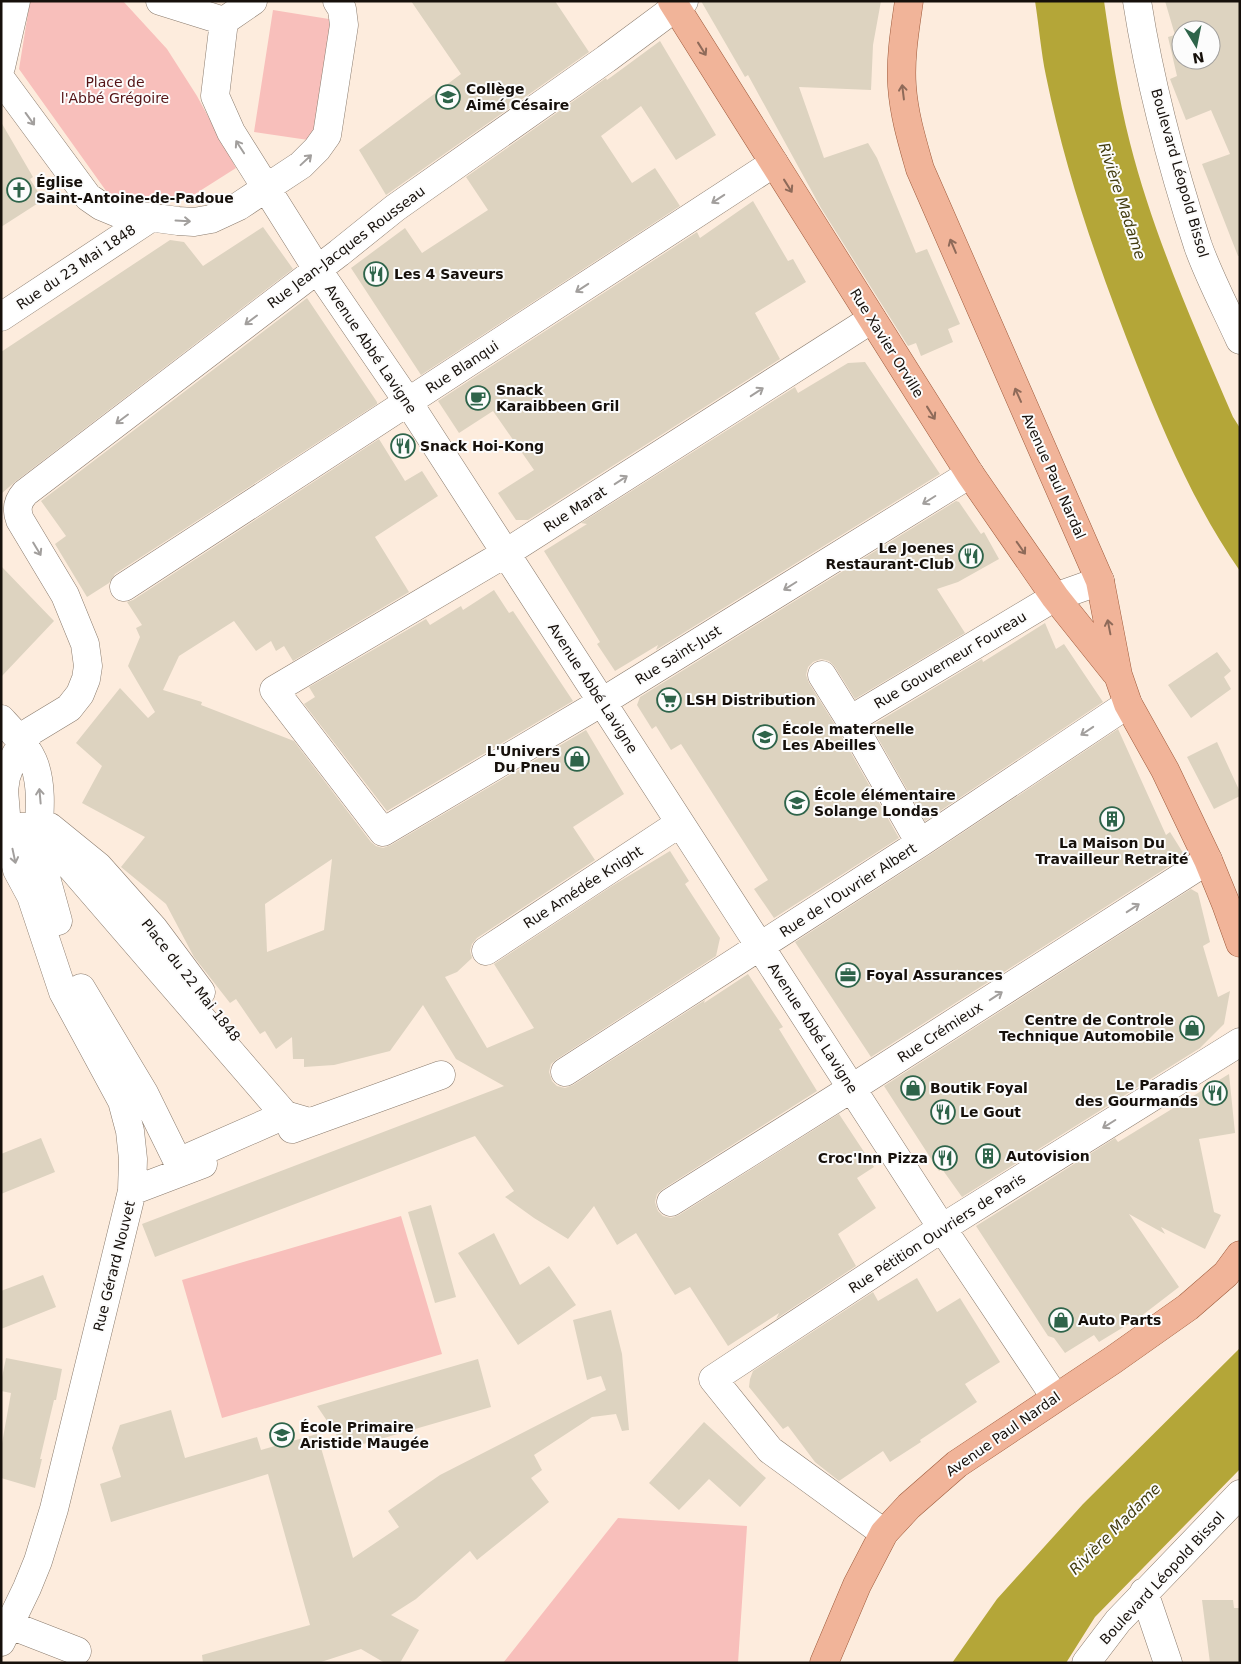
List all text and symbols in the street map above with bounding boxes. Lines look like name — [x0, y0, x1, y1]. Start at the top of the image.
north arrow — [1171, 20, 1221, 70]
one-way arrow — [696, 42, 707, 56]
text: N — [1191, 49, 1205, 67]
park label: Place de l'Abbé Grégoire — [61, 74, 169, 106]
place label: Collège Aimé Césaire — [466, 81, 569, 113]
school or university icon: Collège Aimé Césaire — [435, 84, 461, 110]
one-way arrow — [898, 85, 908, 101]
street label: Boulevard Léopold Bissol — [1148, 87, 1212, 259]
one-way arrow — [25, 112, 35, 126]
one-way arrow — [235, 140, 245, 154]
water label: Rivière Madame — [1095, 140, 1149, 262]
one-way arrow — [300, 154, 313, 166]
place label: Église Saint-Antoine-de-Padoue — [36, 174, 234, 206]
church icon: Église Saint-Antoine-de-Padoue — [6, 177, 32, 203]
one-way arrow — [784, 179, 794, 193]
street label: Rue Jean-Jacques Rousseau — [264, 183, 428, 311]
one-way arrow — [712, 194, 726, 204]
one-way arrow — [175, 216, 191, 226]
street label: Rue du 23 Mai 1848 — [13, 221, 139, 313]
one-way arrow — [948, 239, 958, 254]
restaurant icon: Les 4 Saveurs — [363, 261, 389, 287]
place label: Les 4 Saveurs — [394, 266, 504, 282]
street label: Avenue Abbé Lavigne — [322, 282, 420, 416]
one-way arrow — [576, 283, 590, 293]
street label: Rue Xavier Orville — [847, 286, 927, 400]
one-way arrow — [244, 315, 258, 325]
street label: Rue Blanqui — [423, 338, 501, 396]
place label: Snack Karaibbeen Gril — [496, 382, 619, 414]
cafe icon: Snack Karaibbeen Gril — [465, 385, 491, 411]
one-way arrow — [750, 387, 764, 397]
one-way arrow — [1013, 388, 1023, 403]
one-way arrow — [926, 405, 936, 419]
street label: Avenue Paul Nardal — [1019, 411, 1089, 541]
one-way arrow — [115, 414, 129, 424]
restaurant icon: Snack Hoi-Kong — [390, 433, 416, 459]
place label: Snack Hoi-Kong — [420, 438, 544, 454]
one-way arrow — [613, 475, 627, 485]
street label: Rue Marat — [541, 483, 610, 535]
one-way arrow — [922, 495, 936, 505]
place label: Le Joenes Restaurant-Club — [825, 540, 954, 572]
one-way arrow — [33, 541, 43, 555]
one-way arrow — [1016, 541, 1026, 555]
restaurant icon: Le Joenes Restaurant-Club — [958, 543, 984, 569]
one-way arrow — [784, 581, 798, 591]
street label: Rue Gouverneur Foureau — [871, 608, 1029, 712]
one-way arrow — [1103, 619, 1113, 635]
street label: Avenue Abbé Lavigne — [545, 620, 641, 756]
street label: Rue Saint-Just — [632, 622, 724, 688]
supermarket icon: LSH Distribution — [656, 687, 682, 713]
place label: LSH Distribution — [686, 692, 816, 708]
place label: École maternelle Les Abeilles — [782, 721, 914, 753]
school or university icon: École maternelle Les Abeilles — [752, 724, 778, 750]
one-way arrow — [1081, 726, 1095, 736]
place label: L'Univers Du Pneu — [487, 743, 560, 775]
shop icon: L'Univers Du Pneu — [564, 746, 590, 772]
place label: École élémentaire Solange Londas — [814, 787, 956, 819]
one-way arrow — [35, 788, 45, 804]
school or university icon: École élémentaire Solange Londas — [784, 790, 810, 816]
building icon: La Maison Du Travailleur Retraité — [1099, 806, 1125, 832]
place label: La Maison Du Travailleur Retraité — [1036, 835, 1188, 867]
street label: Rue de l'Ouvrier Albert — [777, 840, 920, 940]
street label: Rue Amédée Knight — [521, 842, 646, 931]
one-way arrow — [9, 848, 19, 864]
one-way arrow — [1125, 903, 1139, 913]
street label: Place du 22 Mai 1848 — [138, 916, 244, 1044]
street label: Avenue Abbé Lavigne — [765, 960, 861, 1096]
office icon: Foyal Assurances — [835, 962, 861, 988]
place label: Foyal Assurances — [866, 967, 1003, 983]
one-way arrow — [989, 991, 1003, 1001]
street label: Rue Crémieux — [894, 999, 986, 1065]
place label: Centre de Controle Technique Automobile — [999, 1012, 1174, 1044]
shop icon: Centre de Controle Technique Automobile — [1179, 1015, 1205, 1041]
shop icon: Boutik Foyal — [900, 1075, 926, 1101]
place label: Le Paradis des Gourmands — [1075, 1077, 1198, 1109]
place label: Boutik Foyal — [930, 1080, 1028, 1096]
restaurant icon: Le Paradis des Gourmands — [1202, 1080, 1228, 1106]
restaurant icon: Le Gout — [930, 1099, 956, 1125]
place label: Le Gout — [960, 1104, 1021, 1120]
one-way arrow — [1103, 1119, 1117, 1129]
building icon: Autovision — [975, 1143, 1001, 1169]
restaurant icon: Croc'Inn Pizza — [932, 1145, 958, 1171]
place label: Autovision — [1006, 1148, 1090, 1164]
place label: Croc'Inn Pizza — [818, 1150, 928, 1166]
street label: Rue Pétition Ouvriers de Paris — [846, 1170, 1028, 1296]
street label: Rue Gérard Nouvet — [90, 1199, 138, 1333]
shop icon: Auto Parts — [1048, 1307, 1074, 1333]
place label: Auto Parts — [1078, 1312, 1161, 1328]
street label: Avenue Paul Nardal — [943, 1388, 1063, 1480]
place label: École Primaire Aristide Maugée — [300, 1419, 429, 1451]
school or university icon: École Primaire Aristide Maugée — [269, 1422, 295, 1448]
water label: Rivière Madame — [1066, 1480, 1164, 1578]
street label: Boulevard Léopold Bissol — [1096, 1508, 1228, 1648]

